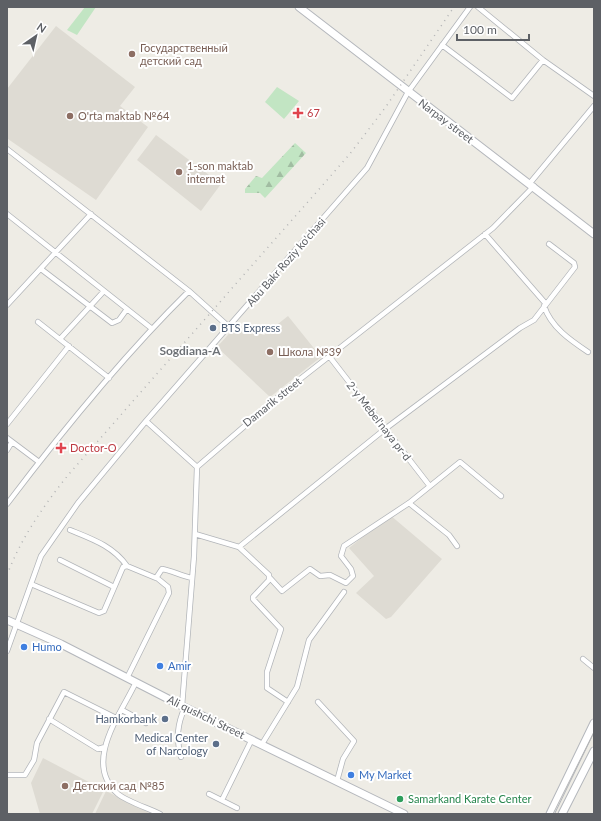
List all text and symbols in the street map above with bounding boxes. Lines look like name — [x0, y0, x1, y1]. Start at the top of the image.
north arrow — [16, 16, 56, 56]
scale bar — [457, 16, 529, 42]
text: N — [35, 20, 49, 35]
text: 100 m — [463, 22, 497, 37]
place label: Государственный детский сад — [140, 41, 228, 67]
marker: Государственный детский сад — [127, 49, 137, 59]
street label: Narpay street — [416, 96, 476, 146]
place label: 67 — [307, 106, 320, 119]
marker: 67 — [292, 107, 304, 119]
place label: O'rta maktab №64 — [78, 109, 170, 122]
marker: O'rta maktab №64 — [65, 111, 75, 121]
place label: 1-son maktab internat — [187, 159, 253, 185]
marker: 1-son maktab internat — [174, 167, 184, 177]
street label: Abu Bakr Roziy ko'chasi — [244, 214, 328, 309]
place label: BTS Express — [221, 321, 281, 334]
marker: BTS Express — [208, 323, 218, 333]
district label: Sogdiana-А — [159, 343, 221, 358]
place label: Школа №39 — [278, 345, 342, 358]
marker: Школа №39 — [265, 347, 275, 357]
street label: Damarik street — [240, 374, 304, 429]
street label: 2-y Mebel'naya pr-d — [344, 379, 414, 463]
place label: Doctor-O — [70, 441, 117, 454]
marker: Doctor-O — [55, 442, 67, 454]
place label: Humo — [32, 640, 62, 653]
marker: Humo — [19, 642, 29, 652]
place label: Amir — [168, 659, 191, 672]
marker: Amir — [155, 661, 165, 671]
street label: Ali qushchi Street — [165, 692, 247, 741]
place label: Hamkorbank — [95, 712, 157, 725]
marker: Hamkorbank — [160, 714, 170, 724]
place label: Medical Center of Narcology — [134, 731, 208, 757]
marker: Medical Center of Narcology — [211, 739, 221, 749]
place label: My Market — [359, 768, 412, 781]
marker: My Market — [346, 770, 356, 780]
place label: Детский сад №85 — [73, 779, 165, 792]
marker: Детский сад №85 — [60, 781, 70, 791]
place label: Samarkand Karate Center — [408, 792, 531, 805]
marker: Samarkand Karate Center — [395, 794, 405, 804]

